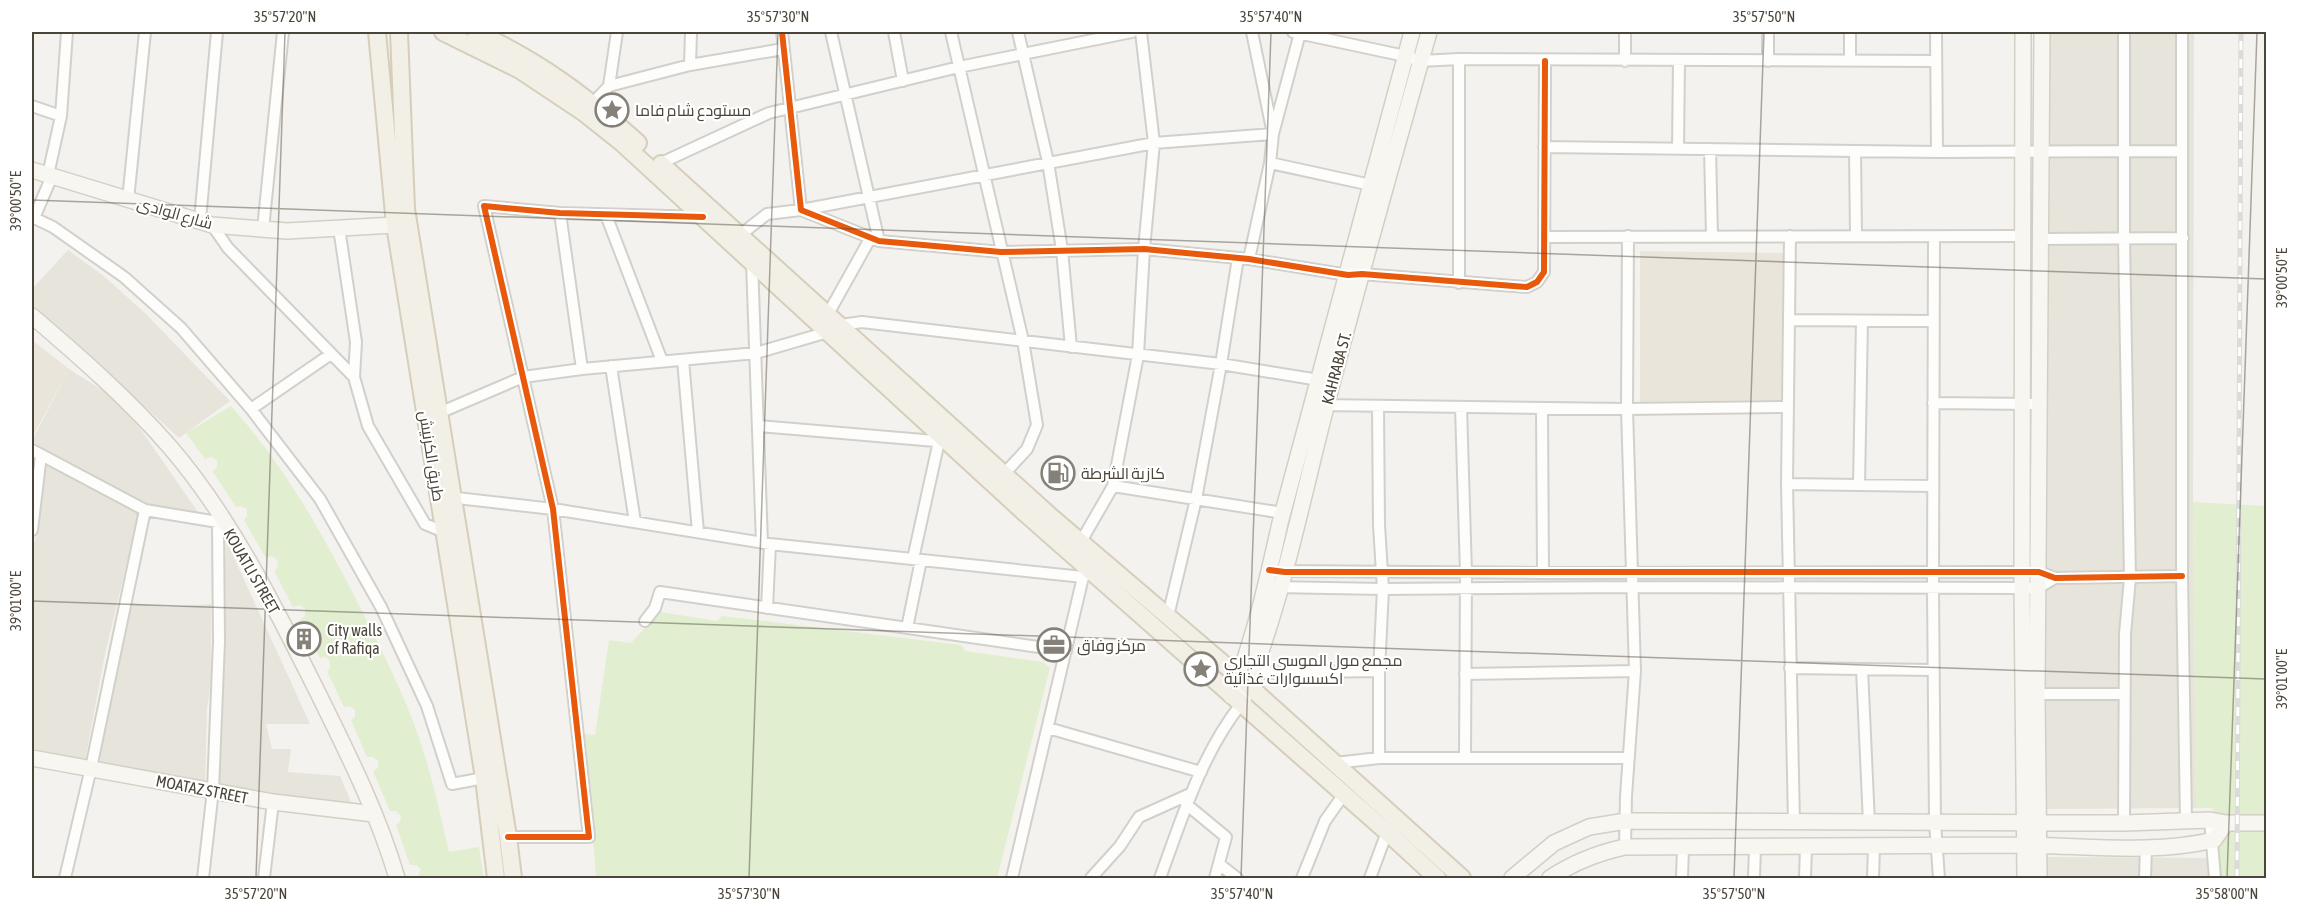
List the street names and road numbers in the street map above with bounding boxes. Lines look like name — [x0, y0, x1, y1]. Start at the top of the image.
street label: شارع الوادى — [134, 194, 215, 235]
street label: KAHRABA ST. — [1318, 330, 1354, 406]
street label: طريق الكرنيش — [414, 409, 448, 503]
street label: KOUATLI STREET — [220, 525, 284, 617]
street label: MOATAZ STREET — [154, 771, 250, 807]

